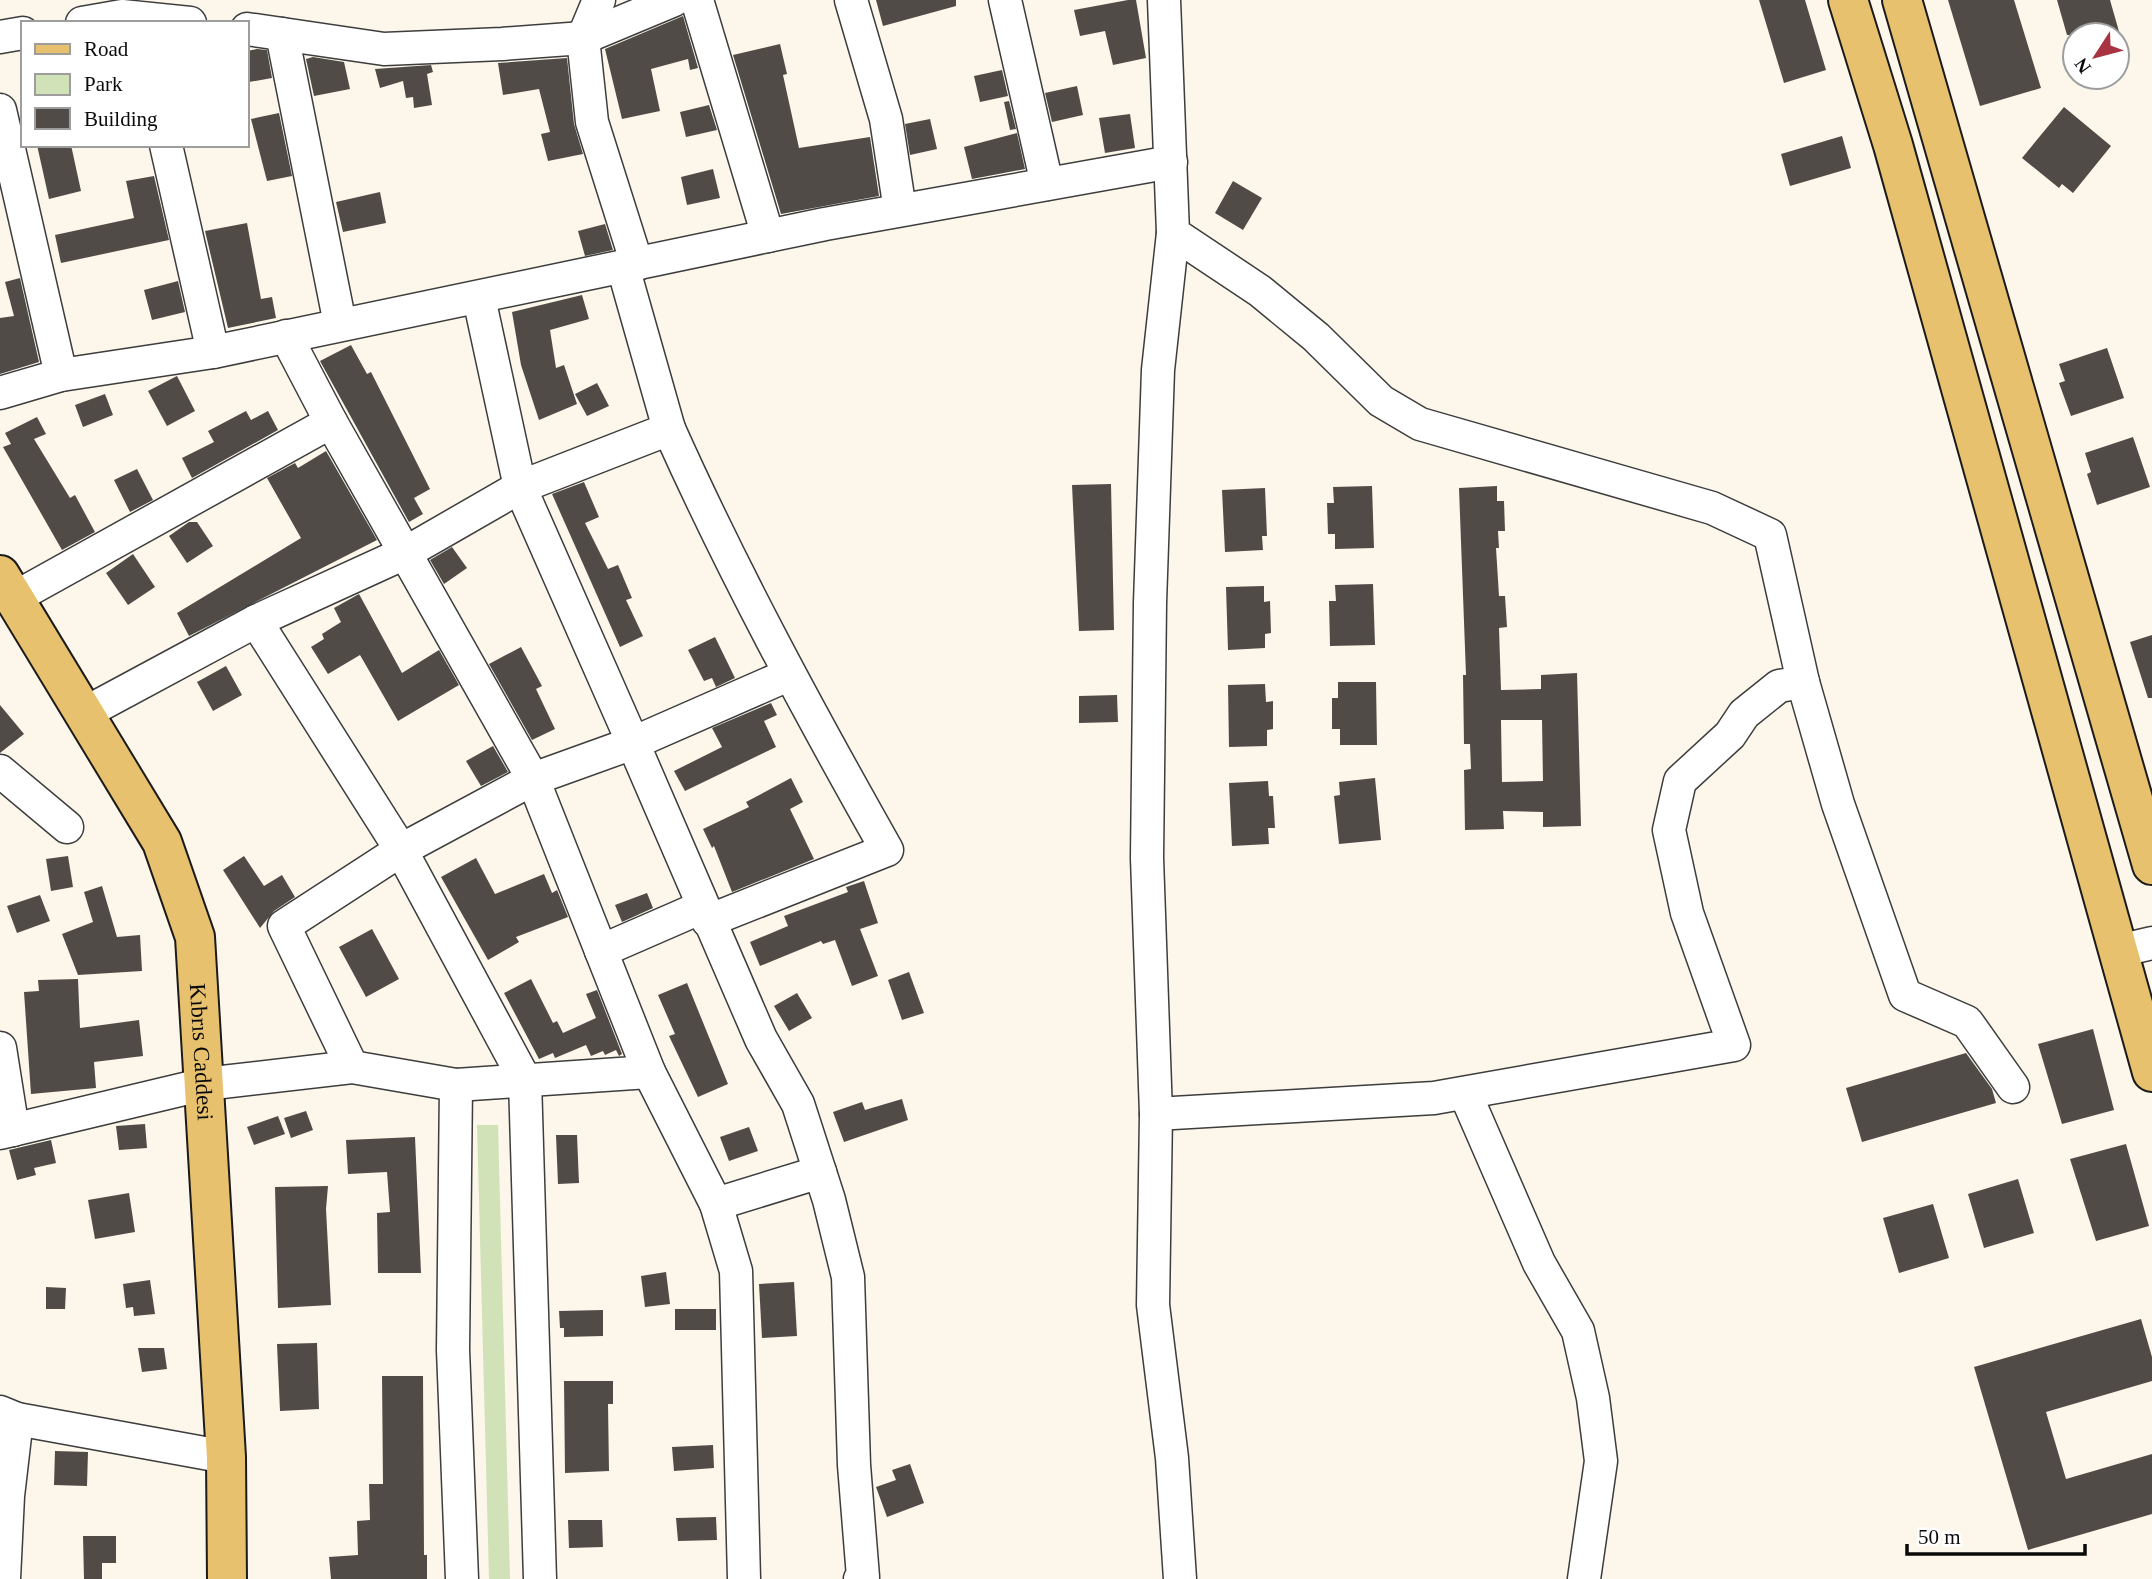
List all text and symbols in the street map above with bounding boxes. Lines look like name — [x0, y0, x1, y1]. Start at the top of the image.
legend — [21, 21, 248, 147]
north arrow — [2061, 21, 2131, 91]
text: Road — [84, 37, 129, 61]
text: N — [2070, 54, 2095, 77]
text: Park — [84, 72, 123, 96]
text: Building — [84, 107, 158, 131]
street label: Kıbrıs Caddesi — [185, 983, 218, 1121]
scale bar — [1907, 1512, 2086, 1556]
text: 50 m — [1918, 1525, 1961, 1549]

